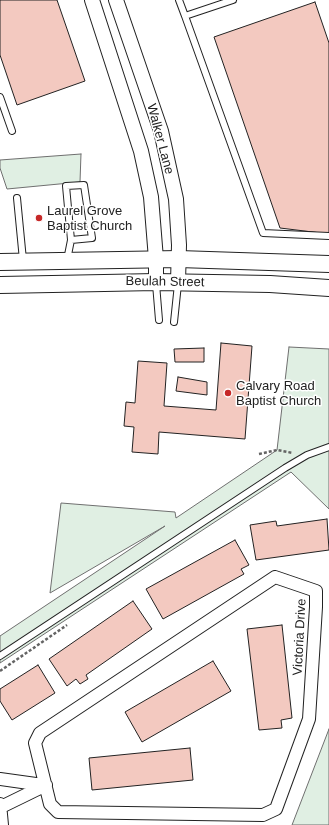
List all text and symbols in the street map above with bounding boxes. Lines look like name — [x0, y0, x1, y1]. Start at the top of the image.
street label: Walker Lane — [143, 102, 177, 176]
place label: Laurel Grove Baptist Church — [47, 203, 132, 234]
marker: Laurel Grove Baptist Church — [34, 213, 44, 223]
street label: Beulah Street — [125, 274, 205, 290]
place label: Calvary Road Baptist Church — [236, 378, 321, 409]
marker: Calvary Road Baptist Church — [223, 388, 233, 398]
street label: Victoria Drive — [290, 598, 310, 676]

